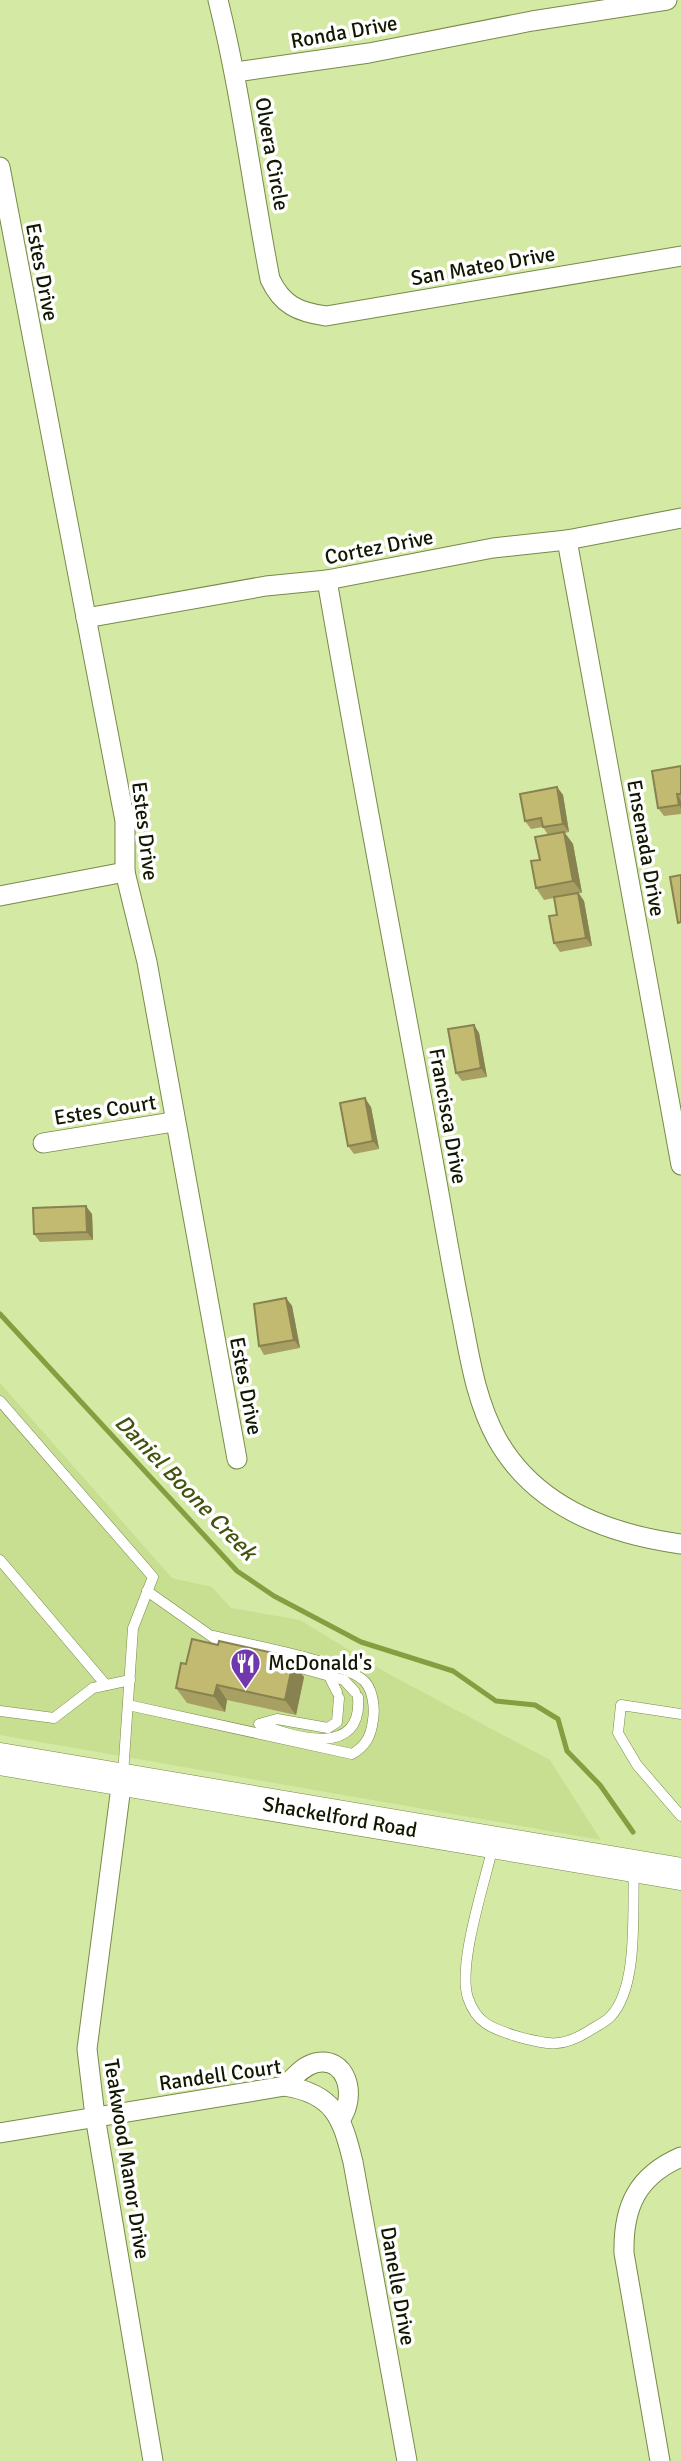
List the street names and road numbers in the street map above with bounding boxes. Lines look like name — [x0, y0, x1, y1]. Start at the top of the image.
street label: Ronda Drive — [289, 10, 399, 54]
street label: Olvera Circle — [249, 95, 295, 213]
street label: Estes Drive — [20, 221, 64, 323]
street label: San Mateo Drive — [409, 241, 557, 291]
street label: Cortez Drive — [322, 524, 436, 570]
street label: Ensenada Drive — [621, 778, 671, 918]
street label: Estes Drive — [126, 780, 164, 882]
street label: Francisca Drive — [423, 1046, 473, 1186]
street label: Estes Court — [52, 1089, 158, 1131]
street label: Estes Drive — [224, 1335, 268, 1437]
street label: Shackelford Road — [261, 1791, 419, 1843]
street label: Randell Court — [157, 2054, 283, 2096]
street label: Teakwood Manor Drive — [98, 2057, 156, 2261]
street label: Danelle Drive — [375, 2225, 421, 2347]

